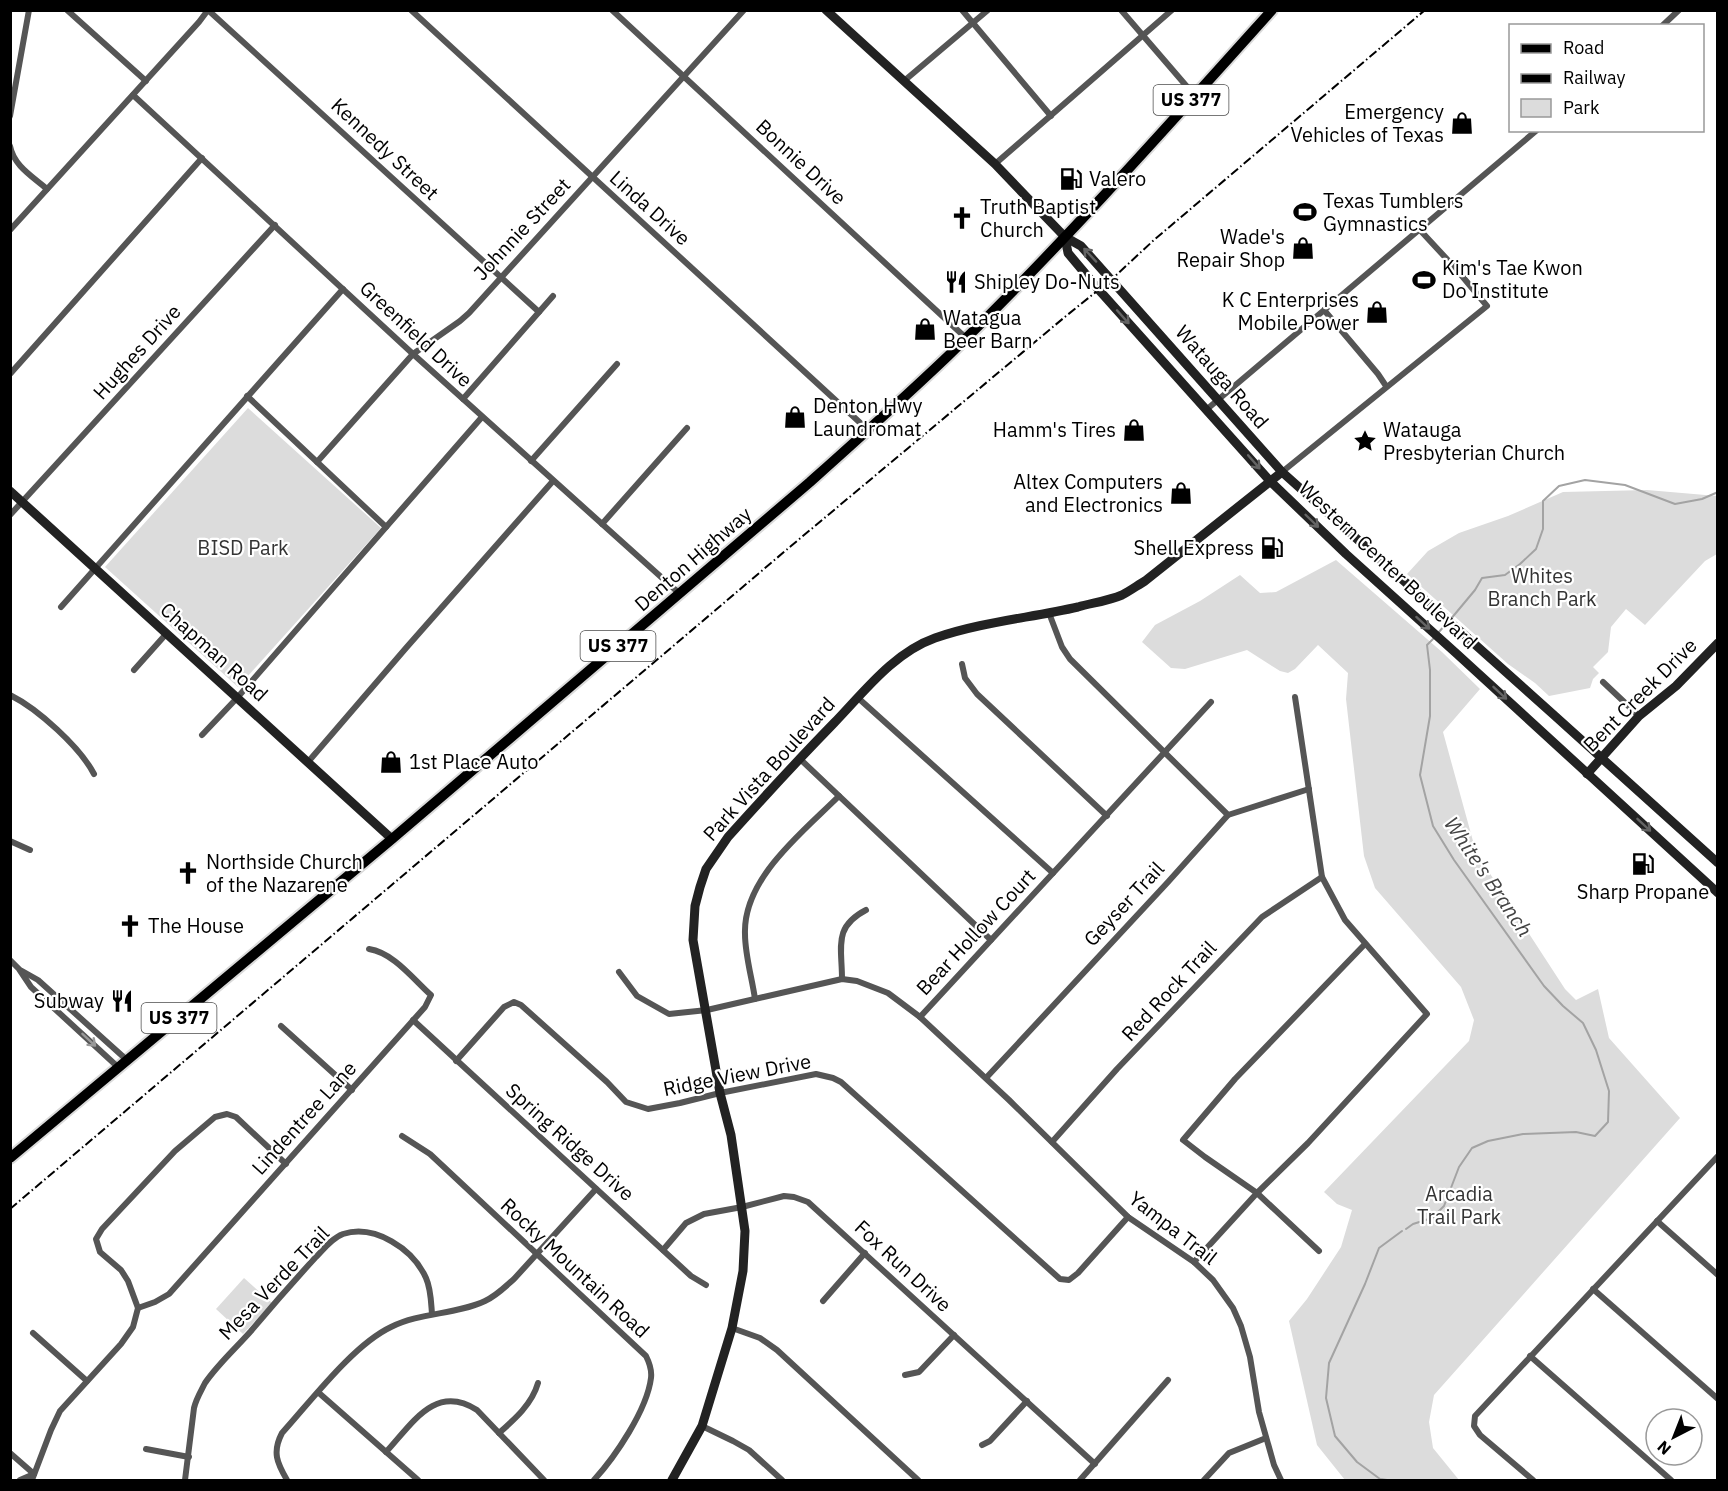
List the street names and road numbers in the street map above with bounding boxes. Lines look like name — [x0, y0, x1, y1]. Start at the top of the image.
road number: US 377 — [1154, 85, 1228, 115]
street label: Kennedy Street — [326, 92, 445, 206]
street label: Bonnie Drive — [750, 113, 852, 210]
street label: Linda Drive — [604, 164, 696, 251]
street label: Johnnie Street — [467, 172, 576, 286]
street label: Greenfield Drive — [354, 274, 479, 393]
street label: Hughes Drive — [87, 298, 187, 405]
street label: Watauga Road — [1170, 319, 1275, 434]
street label: Western Center Boulevard — [1293, 475, 1484, 655]
street label: Denton Highway — [628, 500, 757, 617]
street label: Chapman Road — [155, 596, 274, 707]
road number: US 377 — [580, 631, 656, 661]
street label: Bent Creek Drive — [1577, 632, 1702, 757]
street label: Park Vista Boulevard — [697, 691, 841, 847]
street label: Geyser Trail — [1077, 856, 1170, 952]
street label: Bear Hollow Court — [910, 863, 1041, 1001]
street label: Red Rock Trail — [1115, 935, 1222, 1047]
road number: US 377 — [142, 1003, 216, 1033]
street label: Ridge View Drive — [661, 1047, 813, 1102]
street label: Lindentree Lane — [245, 1055, 362, 1180]
street label: Spring Ridge Drive — [500, 1077, 640, 1207]
street label: Yampa Trail — [1124, 1185, 1223, 1271]
street label: Rocky Mountain Road — [495, 1192, 655, 1344]
street label: Fox Run Drive — [849, 1214, 958, 1318]
street label: Mesa Verde Trail — [212, 1220, 335, 1345]

